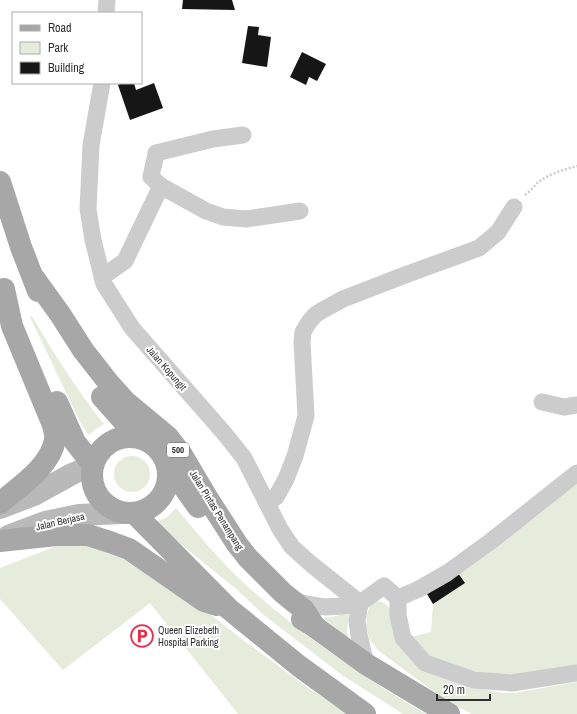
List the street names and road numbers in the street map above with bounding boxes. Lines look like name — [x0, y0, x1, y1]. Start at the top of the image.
street label: Jalan Kopungit — [144, 343, 190, 394]
road number: 500 — [167, 443, 189, 457]
street label: Jalan Pintas Penampang — [187, 468, 247, 553]
street label: Jalan Berjasa — [34, 509, 86, 533]

